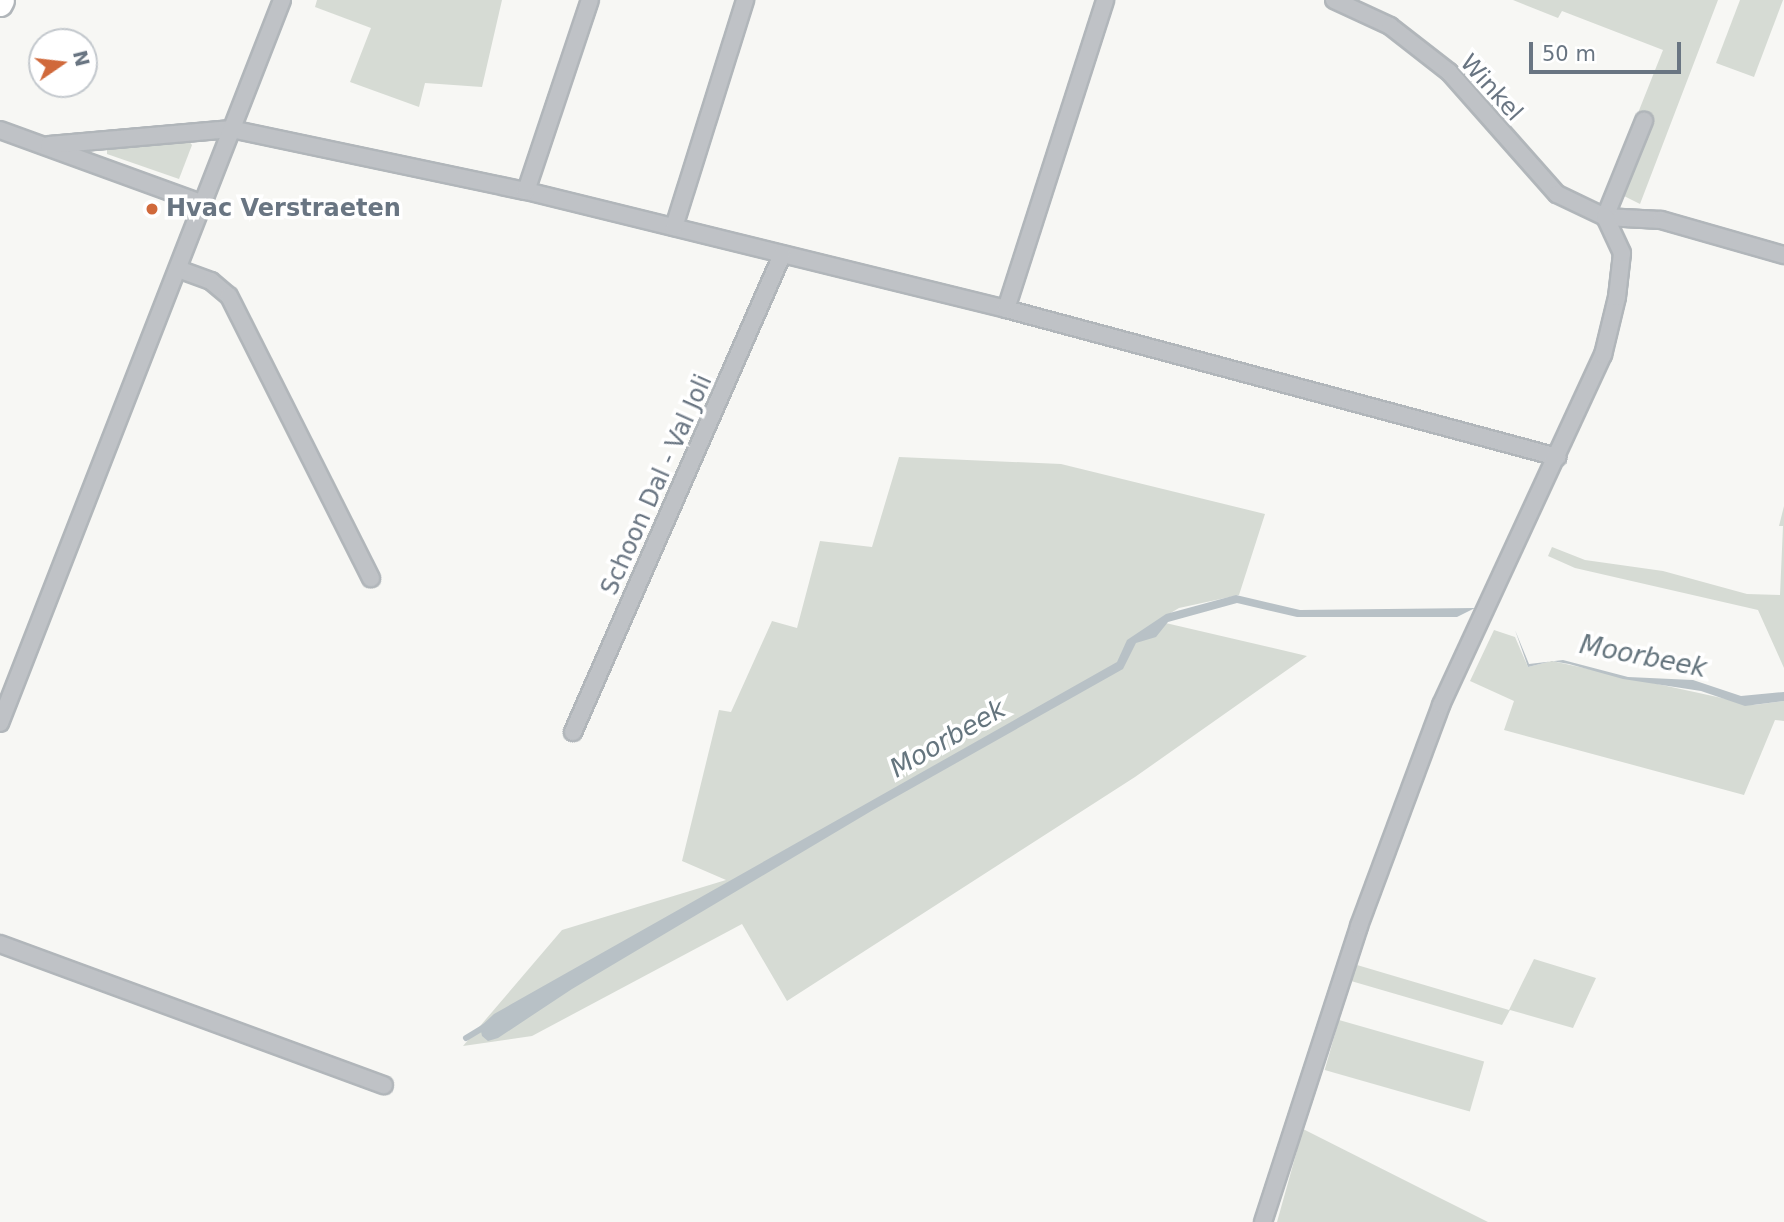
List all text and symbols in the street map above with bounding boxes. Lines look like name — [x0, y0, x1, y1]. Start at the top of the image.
north arrow — [28, 28, 98, 98]
scale bar — [1532, 28, 1684, 72]
text: 50 m — [1542, 42, 1596, 66]
text: N — [69, 48, 94, 69]
street label: Winkel — [1454, 49, 1528, 127]
place label: Hvac Verstraeten — [166, 195, 401, 223]
marker: Hvac Verstraeten — [144, 201, 160, 217]
street label: Schoon Dal - Val Joli — [595, 370, 719, 600]
water label: Moorbeek — [1577, 629, 1709, 685]
water label: Moorbeek — [885, 693, 1011, 785]

